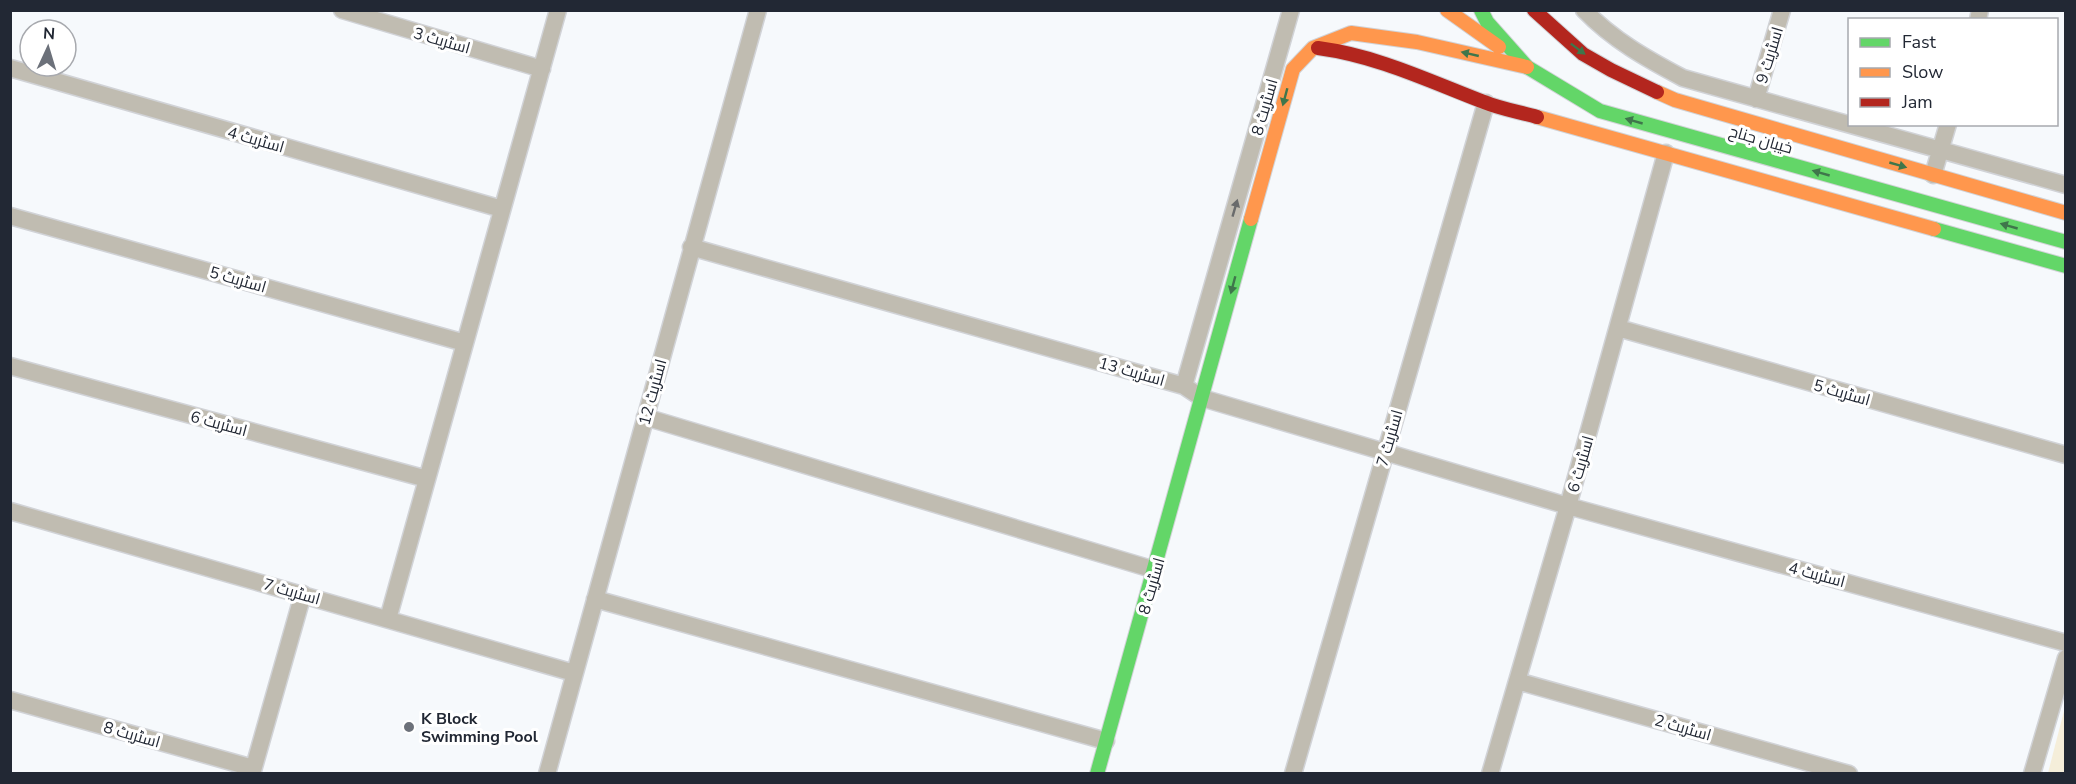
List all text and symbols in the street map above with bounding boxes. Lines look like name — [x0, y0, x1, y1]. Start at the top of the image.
north arrow — [18, 18, 78, 78]
legend — [1848, 18, 2058, 126]
street label: اسٹریٹ 3 — [411, 22, 473, 60]
text: N — [42, 23, 56, 45]
street label: اسٹریٹ 9 — [1751, 24, 1789, 86]
text: Fast — [1902, 30, 1937, 54]
one-way arrow — [1570, 43, 1585, 55]
one-way arrow — [1460, 49, 1479, 58]
text: Slow — [1902, 60, 1943, 84]
street label: اسٹریٹ 8 — [1246, 76, 1284, 138]
one-way arrow — [1280, 88, 1290, 106]
text: Jam — [1901, 90, 1933, 114]
one-way arrow — [1625, 115, 1643, 125]
street label: خیبان جناح — [1726, 120, 1795, 160]
street label: اسٹریٹ 4 — [225, 121, 287, 159]
one-way arrow — [1889, 161, 1907, 170]
one-way arrow — [1812, 168, 1831, 178]
one-way arrow — [1231, 199, 1240, 217]
one-way arrow — [2000, 221, 2018, 231]
street label: اسٹریٹ 5 — [207, 261, 269, 299]
one-way arrow — [1228, 276, 1238, 294]
street label: اسٹریٹ 13 — [1096, 352, 1167, 392]
street label: اسٹریٹ 12 — [634, 357, 672, 428]
street label: اسٹریٹ 5 — [1811, 374, 1873, 412]
street label: اسٹریٹ 6 — [188, 406, 250, 442]
street label: اسٹریٹ 7 — [1371, 407, 1409, 469]
street label: اسٹریٹ 6 — [1562, 433, 1600, 495]
street label: اسٹریٹ 8 — [1133, 555, 1171, 617]
street label: اسٹریٹ 4 — [1786, 557, 1848, 593]
street label: اسٹریٹ 7 — [261, 573, 323, 611]
place label: K Block Swimming Pool — [421, 708, 538, 748]
street label: اسٹریٹ 2 — [1652, 709, 1714, 747]
street label: اسٹریٹ 8 — [101, 716, 163, 754]
marker: K Block Swimming Pool — [402, 720, 416, 734]

